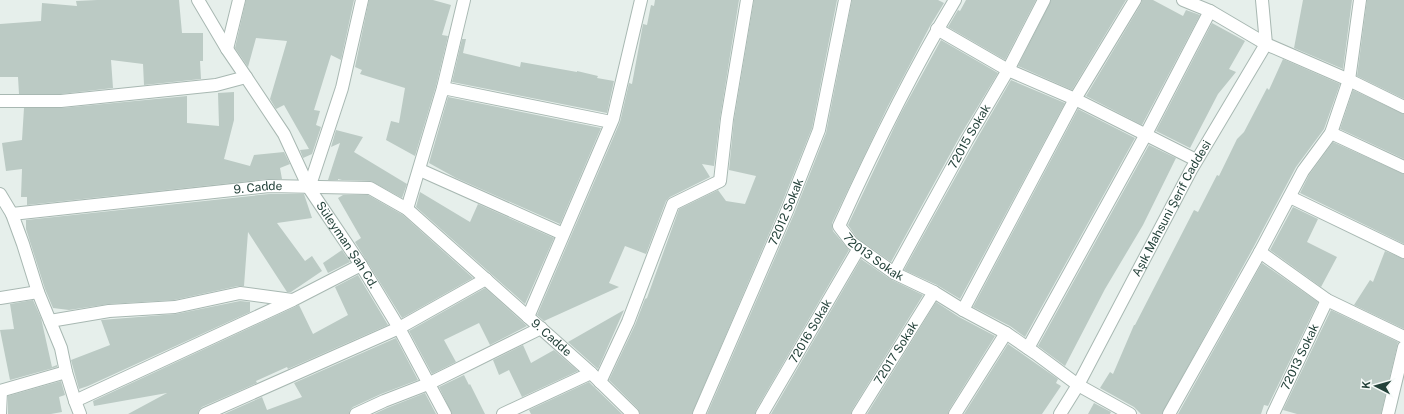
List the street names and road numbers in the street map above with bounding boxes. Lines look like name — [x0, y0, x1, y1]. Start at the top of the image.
street label: 72015 Sokak — [946, 101, 994, 171]
street label: Aşık Mahsuni Şerif Caddesi — [1129, 138, 1214, 279]
street label: 72012 Sokak — [766, 176, 806, 248]
street label: 9. Cadde — [233, 179, 283, 197]
street label: Süleyman Şah Cd. — [313, 199, 380, 291]
street label: 72013 Sokak — [840, 230, 906, 284]
street label: 72016 Sokak — [786, 296, 835, 366]
street label: 9. Cadde — [528, 316, 574, 359]
street label: 72017 Sokak — [871, 319, 921, 387]
street label: 72013 Sokak — [1278, 321, 1322, 393]

